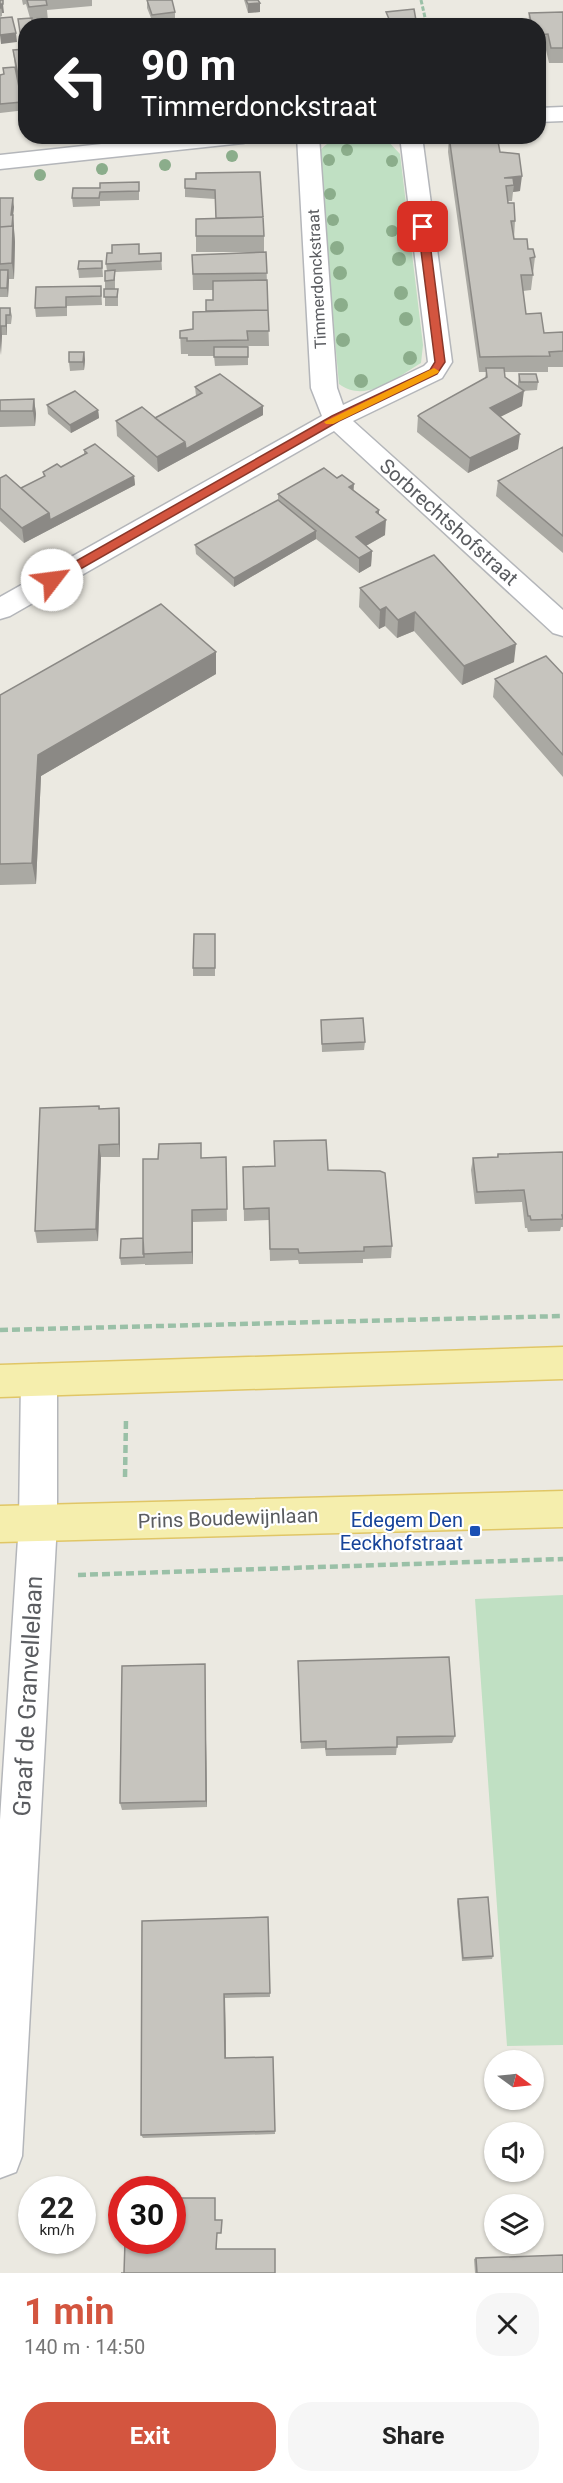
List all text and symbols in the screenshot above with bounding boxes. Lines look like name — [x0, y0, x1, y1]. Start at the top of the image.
text: 90 m — [141, 41, 236, 90]
icon: left — [42, 42, 120, 120]
text: Timmerdonckstraat — [141, 91, 377, 123]
pin — [397, 201, 448, 252]
street label: Timmerdonckstraat — [304, 209, 330, 349]
icon: arrive — [406, 210, 439, 243]
street label: Sorbrechtshofstraat — [375, 454, 523, 590]
position arrow — [20, 548, 84, 612]
street label: Prins Boudewijnlaan — [137, 1503, 319, 1533]
place label: Edegem Den Eeckhofstraat — [340, 1508, 463, 1555]
marker: Edegem Den Eeckhofstraat — [468, 1524, 482, 1538]
street label: Graaf de Granvellelaan — [8, 1575, 48, 1817]
north arrow — [484, 2050, 544, 2110]
map controls — [484, 2050, 544, 2254]
button: sound — [484, 2122, 544, 2182]
speed limit sign: 30 — [108, 2176, 186, 2254]
text: 22 — [40, 2190, 74, 2225]
button: layers — [484, 2194, 544, 2254]
text: km/h — [39, 2221, 75, 2239]
text: 1 min — [24, 2291, 115, 2333]
button: close — [476, 2293, 539, 2356]
text: 140 m · 14:50 — [24, 2335, 145, 2359]
button: Exit — [24, 2402, 276, 2471]
button: Share — [288, 2402, 539, 2471]

